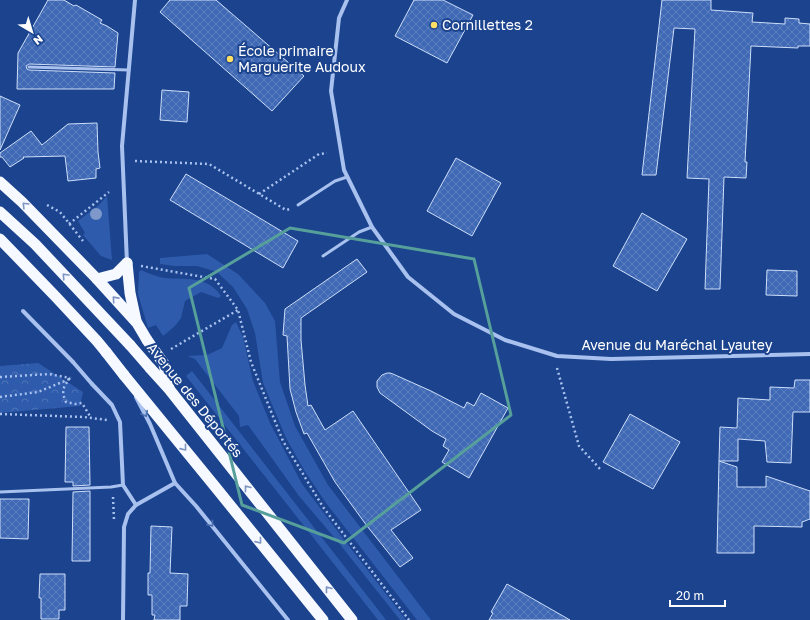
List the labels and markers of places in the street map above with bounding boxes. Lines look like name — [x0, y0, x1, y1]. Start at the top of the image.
place label: Cornillettes 2 — [442, 16, 533, 33]
marker: Cornillettes 2 — [429, 20, 439, 30]
place label: École primaire Marguerite Audoux — [238, 42, 366, 75]
marker: École primaire Marguerite Audoux — [225, 54, 235, 64]

